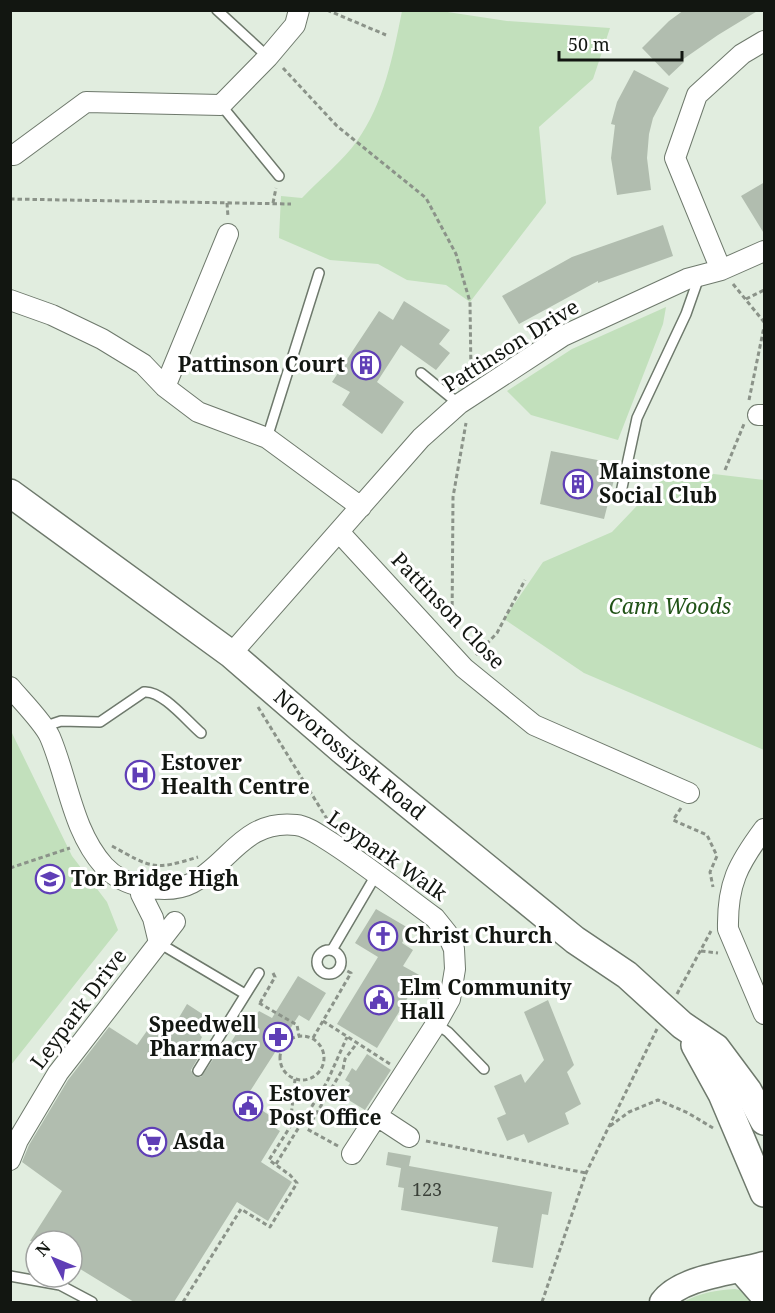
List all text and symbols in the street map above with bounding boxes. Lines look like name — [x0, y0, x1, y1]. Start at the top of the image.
scale bar — [559, 24, 682, 62]
text: 50 m — [568, 32, 610, 56]
street label: Pattinson Drive — [437, 292, 584, 398]
building icon: Pattinson Court — [350, 349, 382, 381]
place label: Pattinson Court — [178, 350, 345, 378]
place label: Mainstone Social Club — [599, 457, 717, 509]
building icon: Mainstone Social Club — [562, 468, 594, 500]
street label: Pattinson Close — [386, 546, 512, 675]
park label: Cann Woods — [609, 592, 732, 620]
street label: Novorossiysk Road — [268, 682, 432, 826]
place label: Estover Health Centre — [161, 748, 310, 800]
hospital icon: Estover Health Centre — [124, 759, 156, 791]
street label: Leypark Walk — [322, 804, 453, 907]
school or university icon: Tor Bridge High — [34, 863, 66, 895]
place label: Tor Bridge High — [71, 864, 239, 892]
church icon: Christ Church — [367, 920, 399, 952]
place label: Christ Church — [404, 921, 553, 949]
street label: Leypark Drive — [24, 943, 133, 1074]
place label: Elm Community Hall — [400, 973, 573, 1025]
public building icon: Elm Community Hall — [363, 984, 395, 1016]
place label: Speedwell Pharmacy — [149, 1010, 258, 1062]
pharmacy icon: Speedwell Pharmacy — [262, 1021, 294, 1053]
place label: Estover Post Office — [269, 1079, 382, 1131]
public building icon: Estover Post Office — [232, 1090, 264, 1122]
supermarket icon: Asda — [136, 1126, 168, 1158]
place label: Asda — [173, 1127, 225, 1155]
house number: 123 — [412, 1177, 442, 1201]
north arrow — [24, 1229, 84, 1289]
text: N — [31, 1236, 56, 1261]

